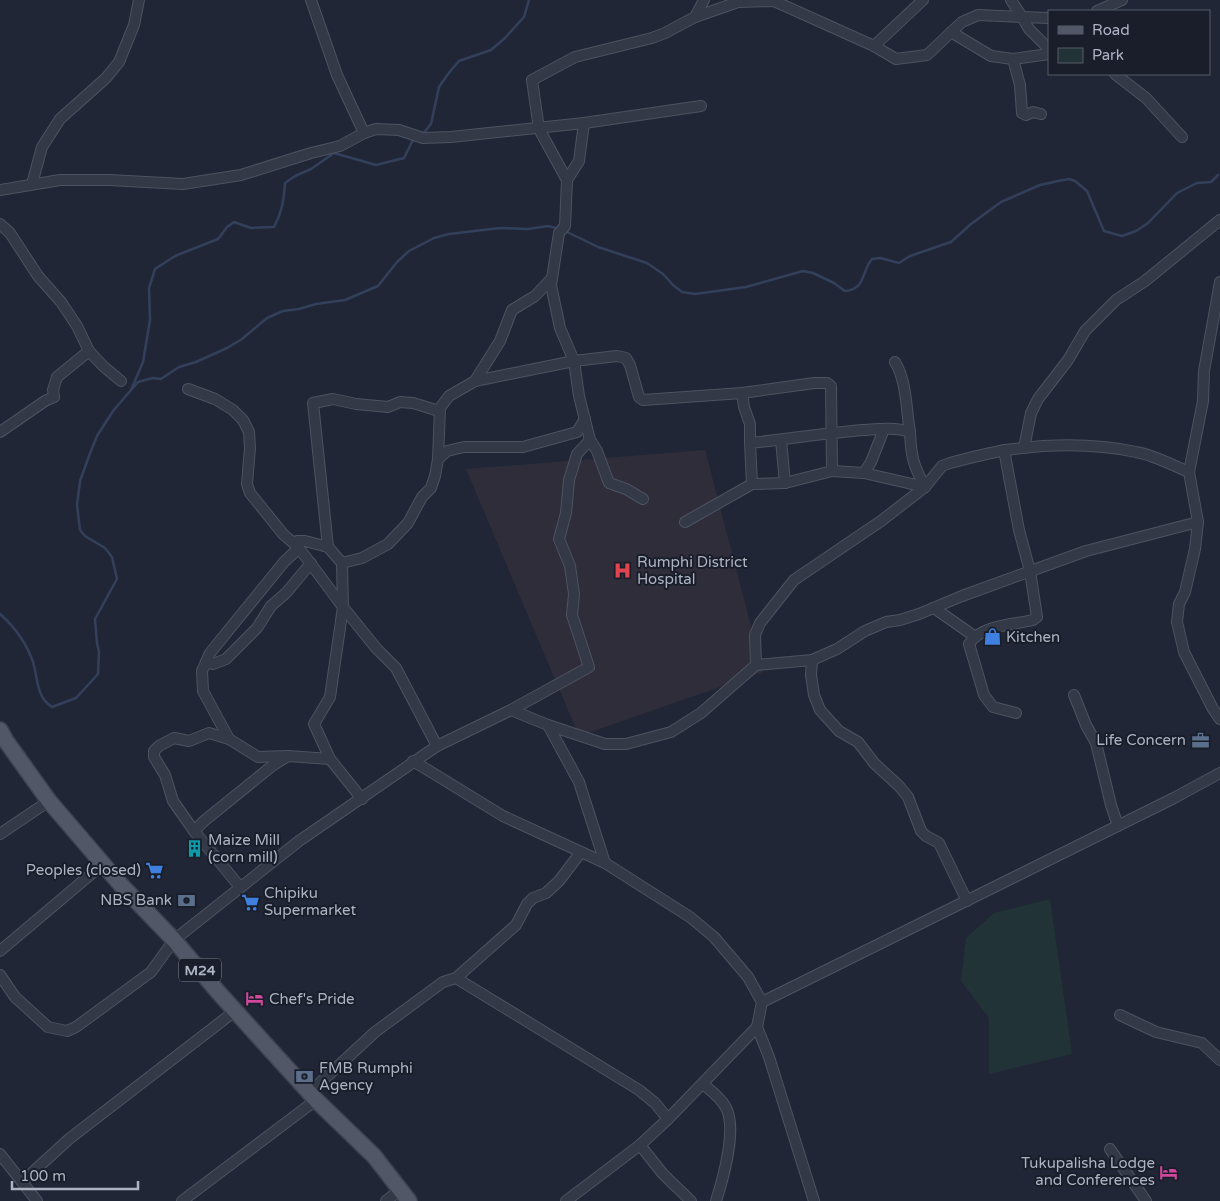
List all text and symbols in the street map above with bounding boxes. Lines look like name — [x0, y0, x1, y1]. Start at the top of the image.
legend — [1048, 10, 1210, 75]
text: Road — [1092, 21, 1130, 39]
text: Park — [1092, 46, 1124, 64]
place label: Rumphi District Hospital — [637, 553, 748, 588]
hospital icon: Rumphi District Hospital — [613, 561, 633, 581]
shop icon: Kitchen — [982, 627, 1002, 647]
place label: Kitchen — [1006, 628, 1060, 646]
office icon: Life Concern — [1190, 730, 1210, 750]
place label: Life Concern — [1096, 731, 1186, 749]
place label: Maize Mill (corn mill) — [208, 831, 280, 866]
building icon: Maize Mill (corn mill) — [184, 839, 204, 859]
supermarket icon: Peoples (closed) — [145, 860, 165, 880]
place label: Peoples (closed) — [26, 861, 141, 879]
place label: Chipiku Supermarket — [264, 884, 356, 919]
bank icon: NBS Bank — [176, 890, 196, 910]
place label: NBS Bank — [100, 891, 172, 909]
supermarket icon: Chipiku Supermarket — [240, 892, 260, 912]
road number: M24 — [179, 958, 221, 982]
hotel icon: Chef's Pride — [245, 989, 265, 1009]
place label: Chef's Pride — [269, 990, 355, 1008]
place label: FMB Rumphi Agency — [319, 1059, 413, 1094]
bank icon: FMB Rumphi Agency — [295, 1067, 315, 1087]
place label: Tukupalisha Lodge and Conferences — [1021, 1154, 1155, 1189]
scale bar — [12, 1158, 139, 1190]
hotel icon: Tukupalisha Lodge and Conferences — [1159, 1162, 1179, 1182]
text: 100 m — [20, 1167, 66, 1185]

